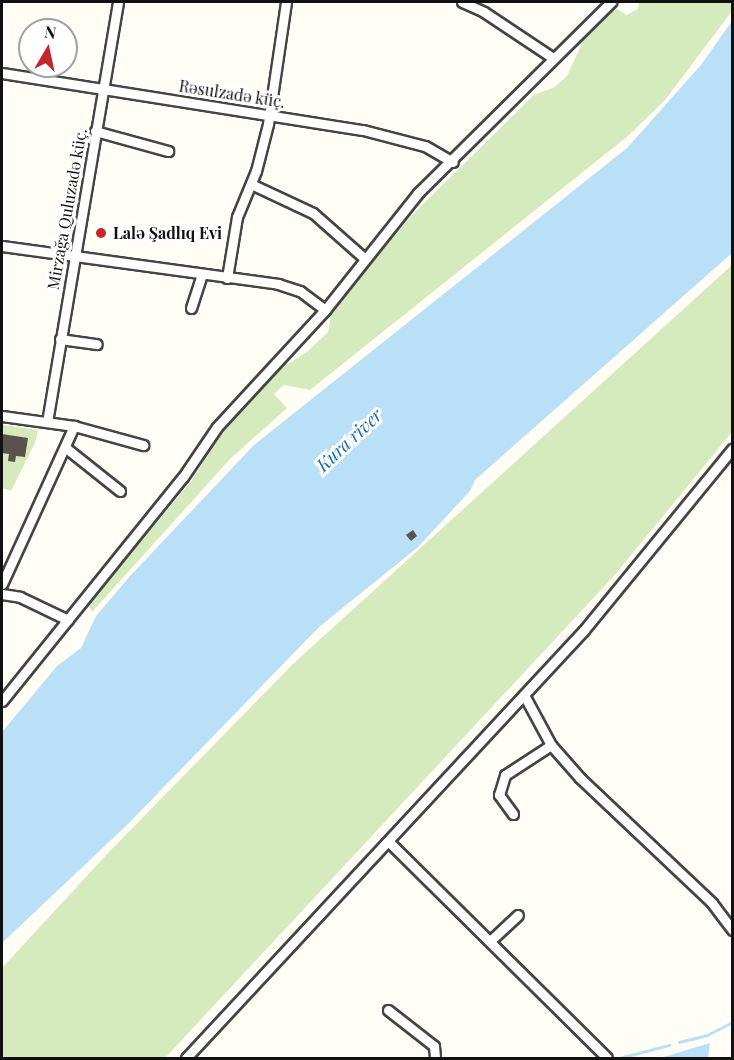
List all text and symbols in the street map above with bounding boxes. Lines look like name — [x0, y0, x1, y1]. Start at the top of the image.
north arrow — [18, 18, 78, 78]
text: N — [43, 20, 58, 43]
street label: Rəsulzadə küç. — [177, 76, 287, 112]
street label: Mirzağa Quluzadə küç. — [43, 127, 91, 291]
place label: Lalə Şadlıq Evi — [113, 223, 222, 243]
marker: Lalə Şadlıq Evi — [94, 226, 108, 240]
water label: Kura river — [312, 404, 386, 476]

